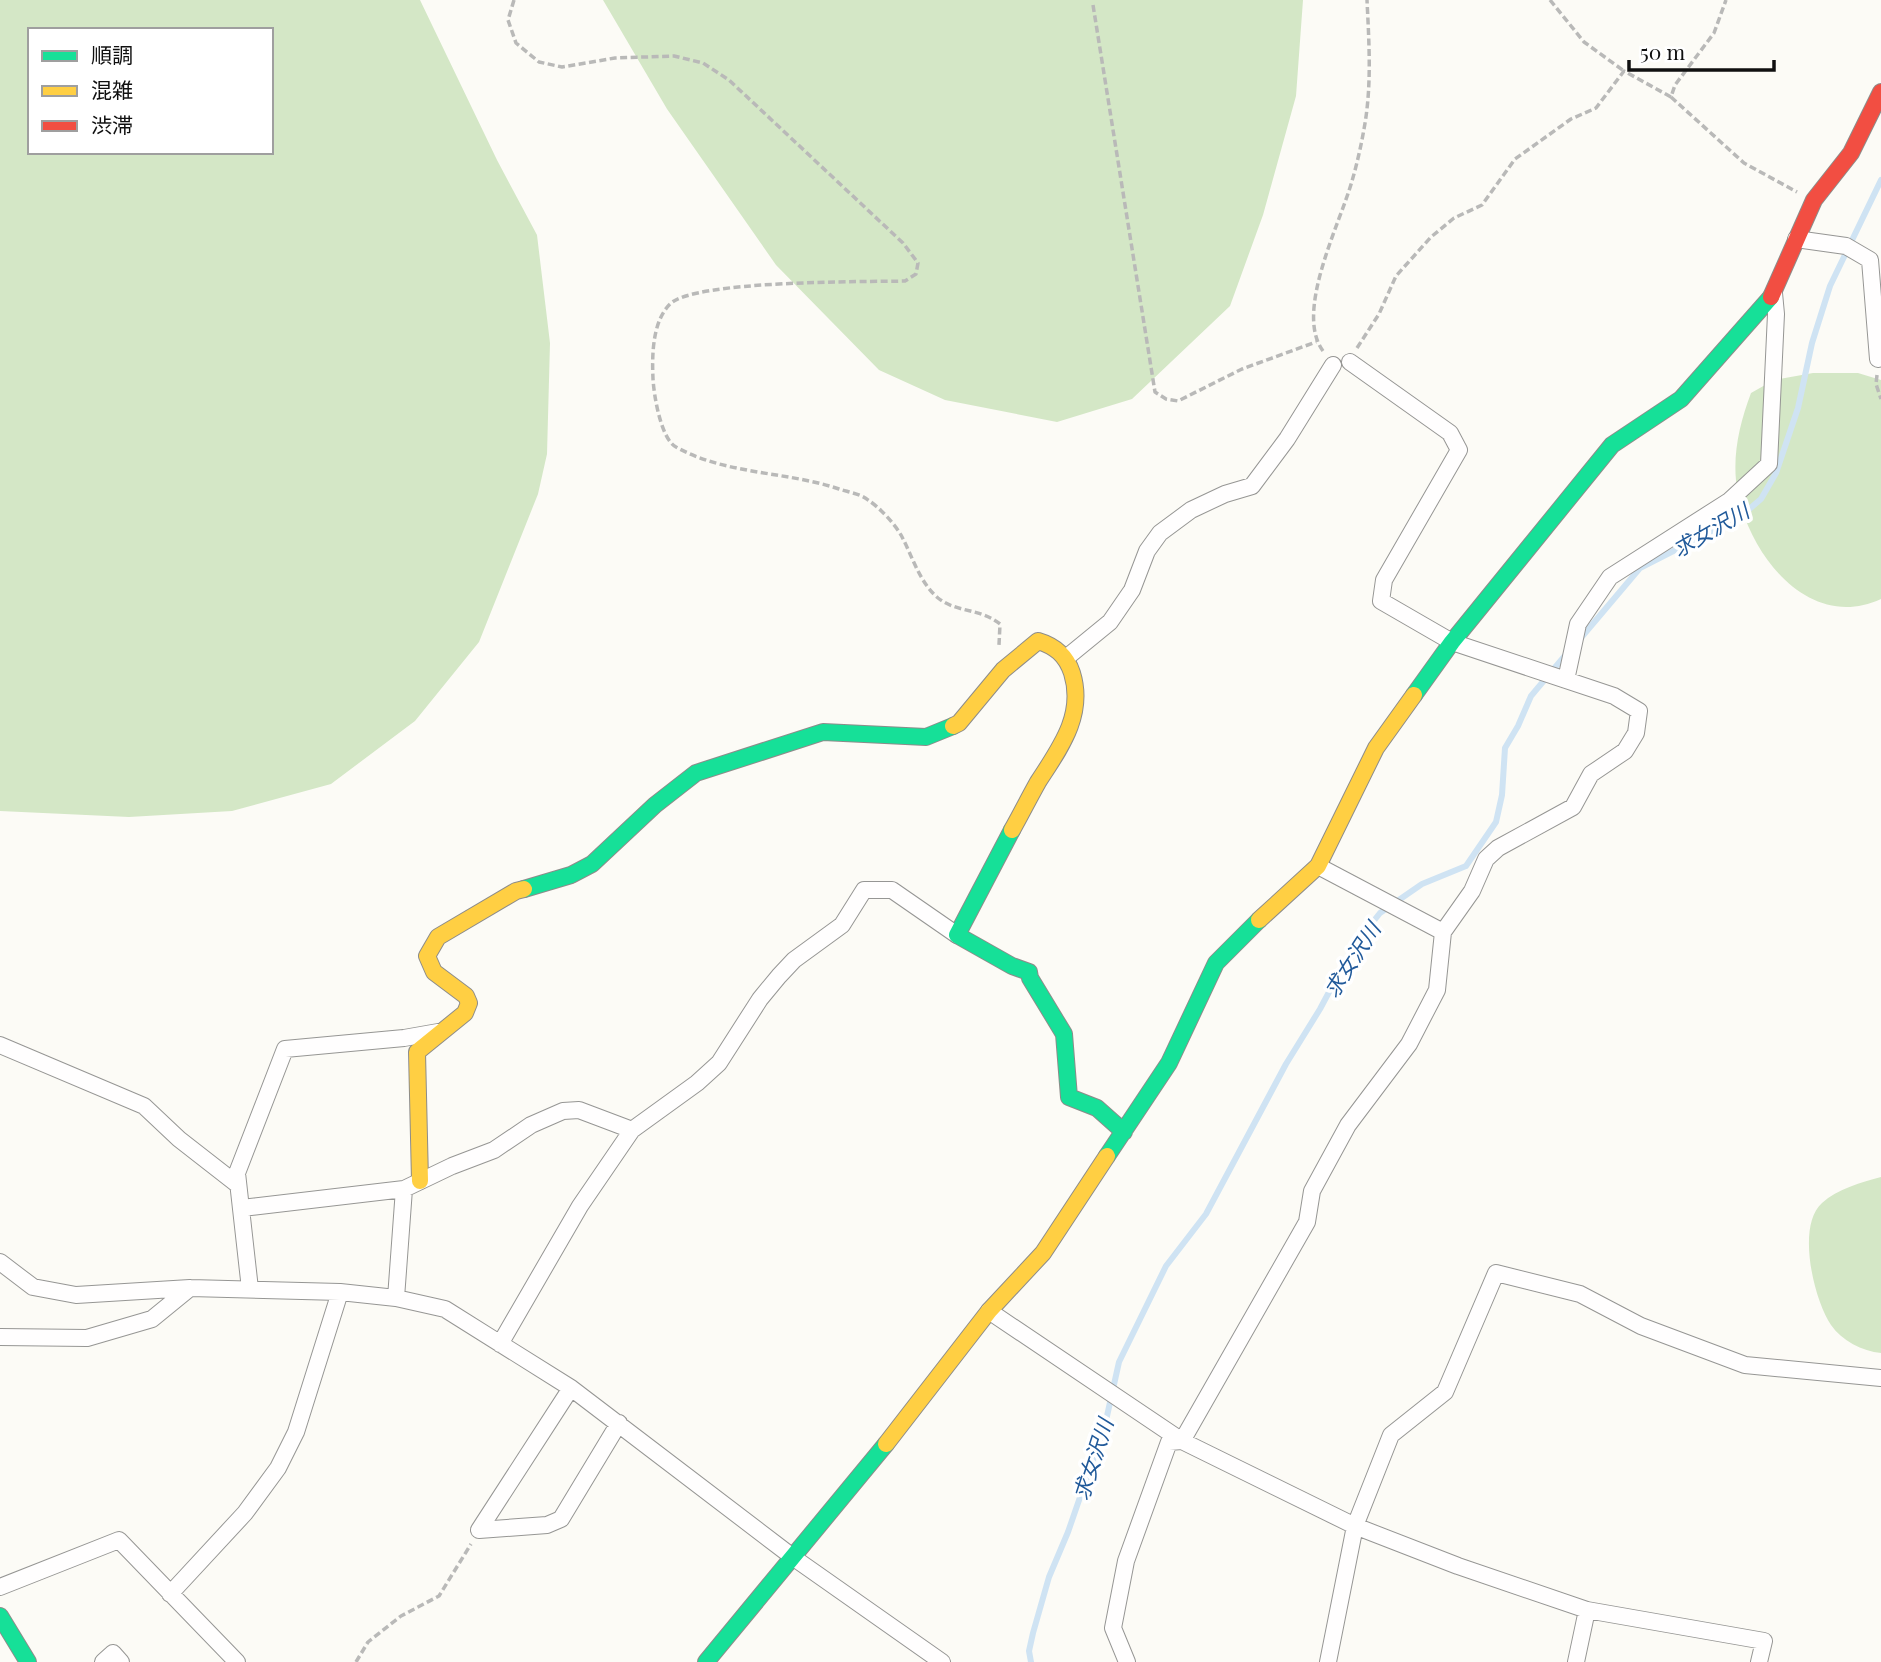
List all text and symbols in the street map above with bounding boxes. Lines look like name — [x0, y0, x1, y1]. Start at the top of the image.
legend — [28, 28, 273, 154]
scale bar — [1629, 28, 1774, 72]
text: 50 m — [1640, 37, 1686, 65]
text: 順調 — [91, 40, 133, 68]
text: 混雑 — [91, 75, 133, 103]
text: 渋滞 — [91, 110, 133, 138]
water label: 求女沢川 — [1667, 495, 1755, 562]
water label: 求女沢川 — [1316, 914, 1387, 1002]
water label: 求女沢川 — [1066, 1413, 1119, 1503]

